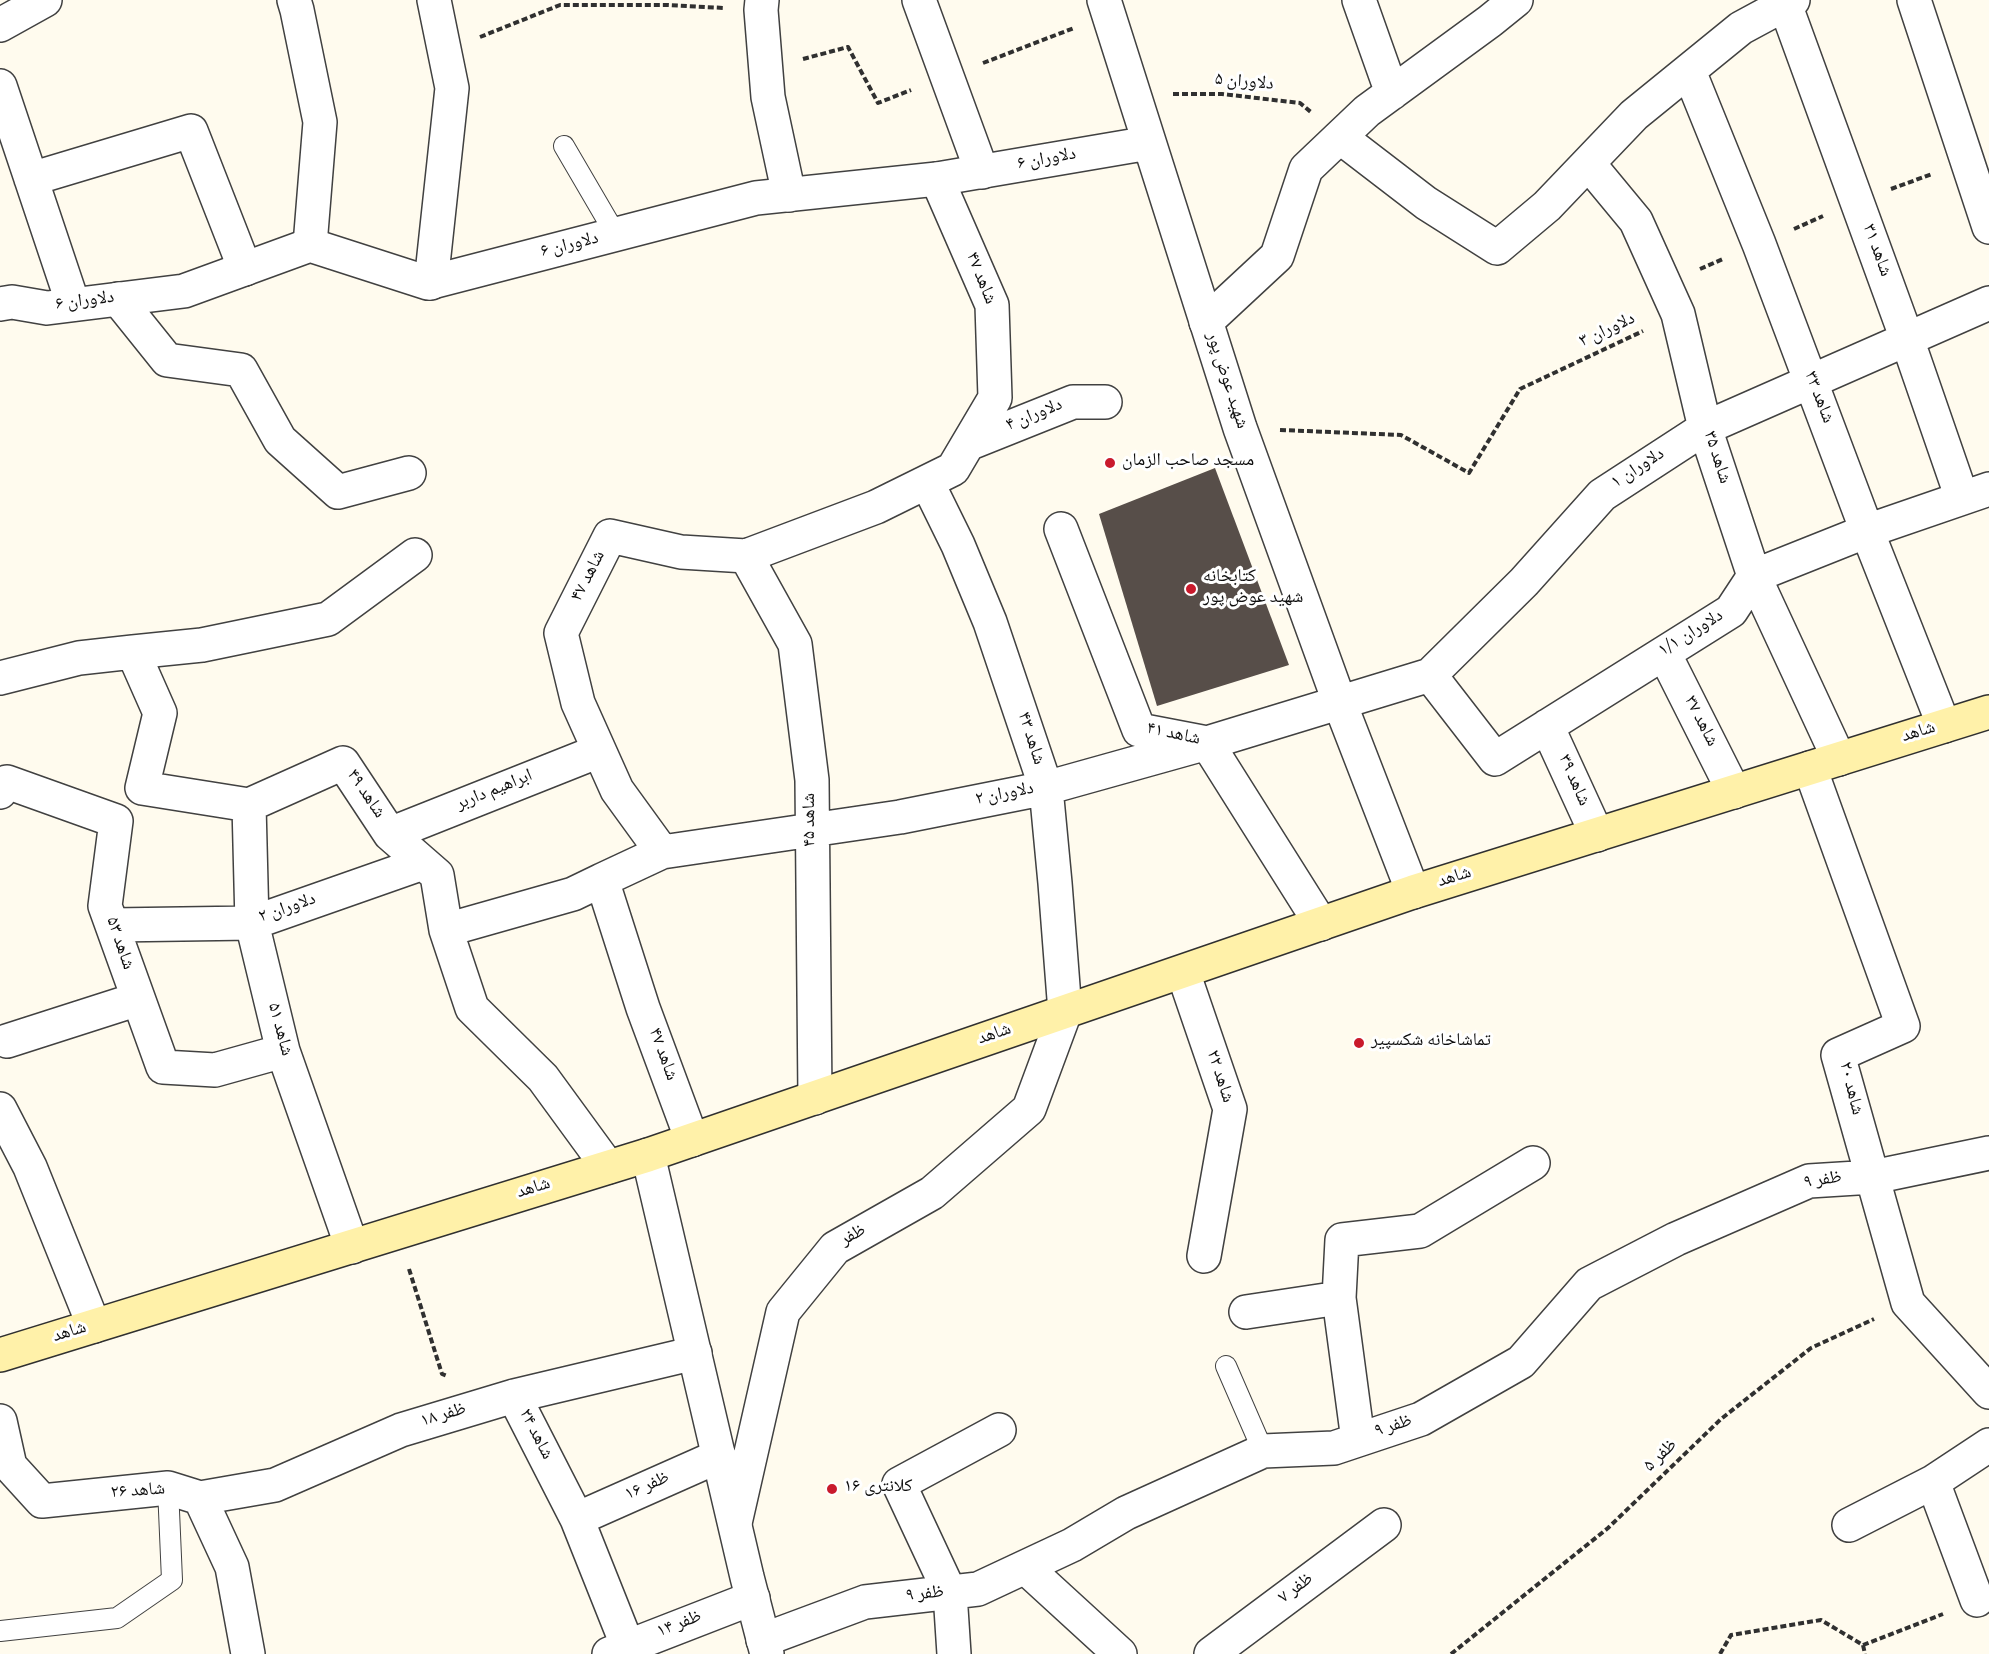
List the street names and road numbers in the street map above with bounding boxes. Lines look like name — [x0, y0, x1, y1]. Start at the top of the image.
street label: دلاوران ۵ — [1214, 71, 1274, 97]
street label: دلاوران ۶ — [1016, 145, 1078, 177]
street label: شاهد ۳۱ — [1856, 222, 1894, 280]
street label: دلاوران ۶ — [539, 229, 601, 265]
street label: شاهد ۴۷ — [959, 250, 999, 308]
street label: دلاوران ۶ — [54, 289, 116, 317]
street label: دلاوران ۳ — [1577, 310, 1639, 354]
street label: شهید عوض پور — [1199, 330, 1251, 432]
street label: شاهد ۳۳ — [1797, 369, 1837, 427]
street label: دلاوران ۴ — [1004, 396, 1066, 438]
street label: شاهد ۳۵ — [1696, 429, 1734, 487]
street label: دلاوران ۱ — [1608, 445, 1670, 495]
street label: شاهد ۴۷ — [568, 548, 612, 606]
street label: دلاوران ۱/۱ — [1656, 607, 1728, 663]
street label: شاهد ۳۷ — [1677, 693, 1721, 751]
street label: شاهد ۴۳ — [1010, 710, 1048, 768]
street label: شاهد — [1900, 719, 1938, 749]
street label: شاهد ۴۱ — [1144, 720, 1202, 752]
street label: شاهد ۳۹ — [1551, 752, 1593, 810]
street label: شاهد ۴۹ — [340, 766, 388, 824]
street label: ابراهیم داربر — [453, 767, 537, 817]
street label: دلاوران ۲ — [974, 780, 1036, 812]
street label: شاهد ۴۵ — [801, 793, 823, 847]
street label: شاهد — [1436, 864, 1474, 894]
street label: دلاوران ۲ — [257, 890, 319, 930]
street label: شاهد ۵۳ — [99, 915, 137, 973]
street label: شاهد ۵۱ — [261, 1001, 295, 1059]
street label: شاهد — [975, 1020, 1015, 1052]
street label: شاهد ۴۷ — [642, 1026, 680, 1084]
street label: شاهد ۲۲ — [1199, 1048, 1237, 1106]
street label: شاهد ۲۰ — [1832, 1060, 1866, 1118]
street label: ظفر ۹ — [1802, 1168, 1844, 1196]
street label: شاهد — [515, 1175, 553, 1205]
street label: ظفر — [837, 1221, 871, 1253]
street label: شاهد — [51, 1319, 89, 1349]
street label: ظفر ۱۸ — [419, 1400, 469, 1434]
street label: شاهد ۲۴ — [512, 1406, 556, 1464]
street label: ظفر ۹ — [1373, 1412, 1415, 1444]
street label: ظفر ۵ — [1641, 1436, 1683, 1478]
street label: ظفر ۱۶ — [622, 1469, 674, 1507]
street label: شاهد ۲۶ — [110, 1480, 166, 1506]
street label: ظفر ۷ — [1275, 1570, 1319, 1610]
street label: ظفر ۹ — [905, 1583, 945, 1609]
street label: ظفر ۱۴ — [655, 1608, 705, 1644]

